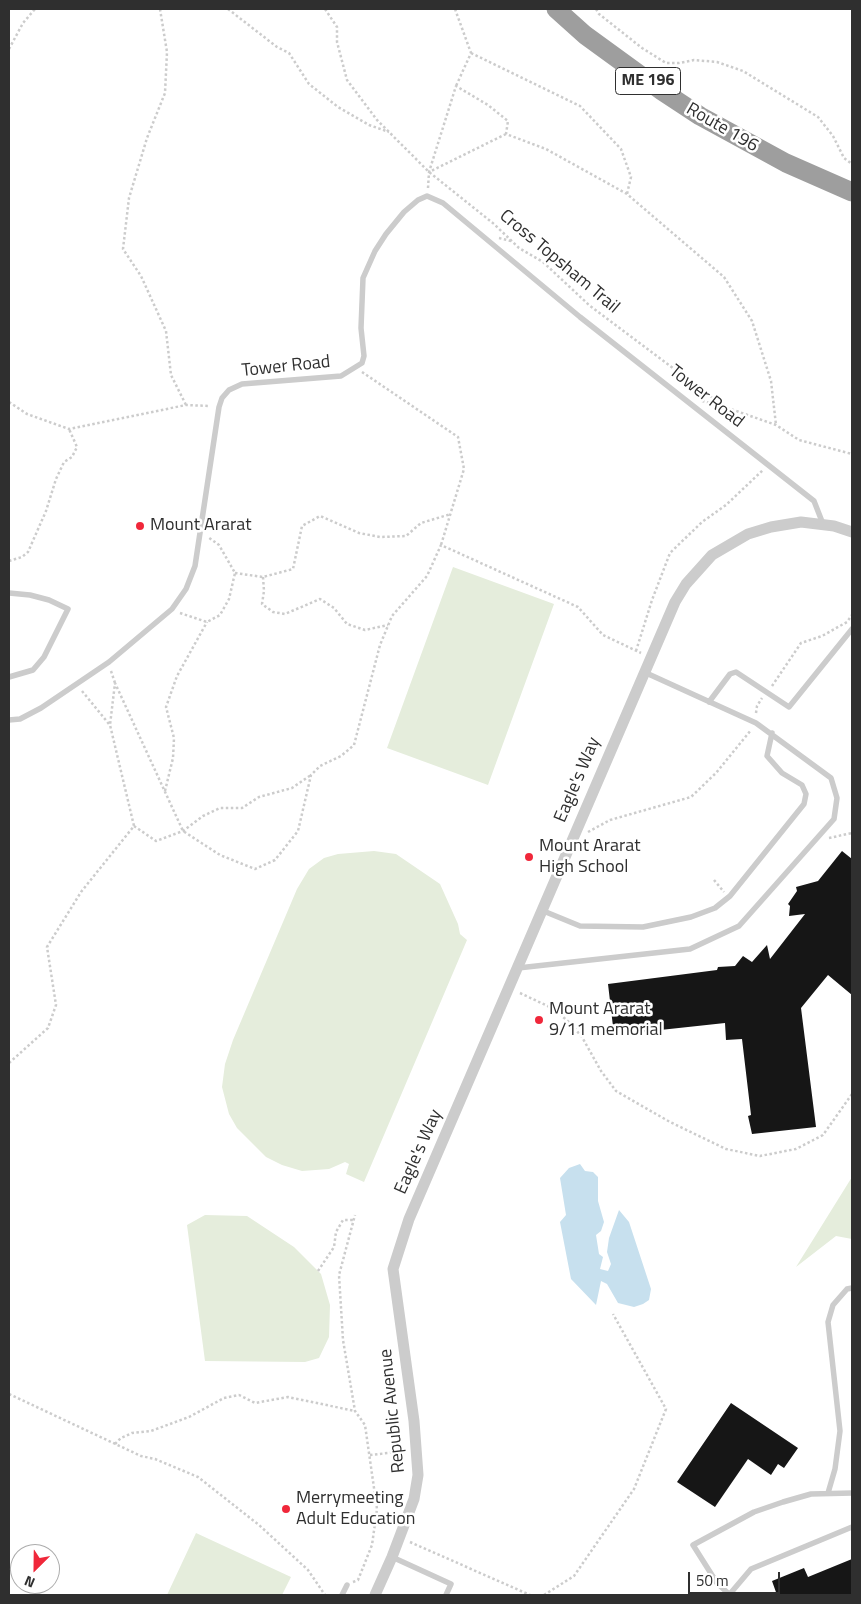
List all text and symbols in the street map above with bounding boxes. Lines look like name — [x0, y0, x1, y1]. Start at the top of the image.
road number: ME 196 — [616, 68, 680, 94]
street label: Route 196 — [682, 99, 762, 157]
street label: Cross Topsham Trail — [495, 205, 623, 319]
street label: Tower Road — [241, 352, 331, 382]
street label: Tower Road — [664, 361, 748, 433]
place label: Mount Ararat — [150, 515, 252, 537]
marker: Mount Ararat — [134, 520, 146, 532]
street label: Eagle's Way — [550, 734, 606, 826]
place label: Mount Ararat High School — [539, 836, 641, 879]
marker: Mount Ararat High School — [523, 851, 535, 863]
place label: Mount Ararat 9/11 memorial — [549, 999, 663, 1042]
marker: Mount Ararat 9/11 memorial — [533, 1014, 545, 1026]
street label: Eagle's Way — [391, 1106, 447, 1198]
street label: Republic Avenue — [376, 1348, 410, 1474]
place label: Merrymeeting Adult Education — [296, 1488, 415, 1530]
marker: Merrymeeting Adult Education — [280, 1503, 292, 1515]
north arrow — [10, 1544, 60, 1594]
scale bar — [691, 1562, 784, 1594]
text: 50 m — [696, 1569, 729, 1592]
text: N — [21, 1571, 38, 1594]

